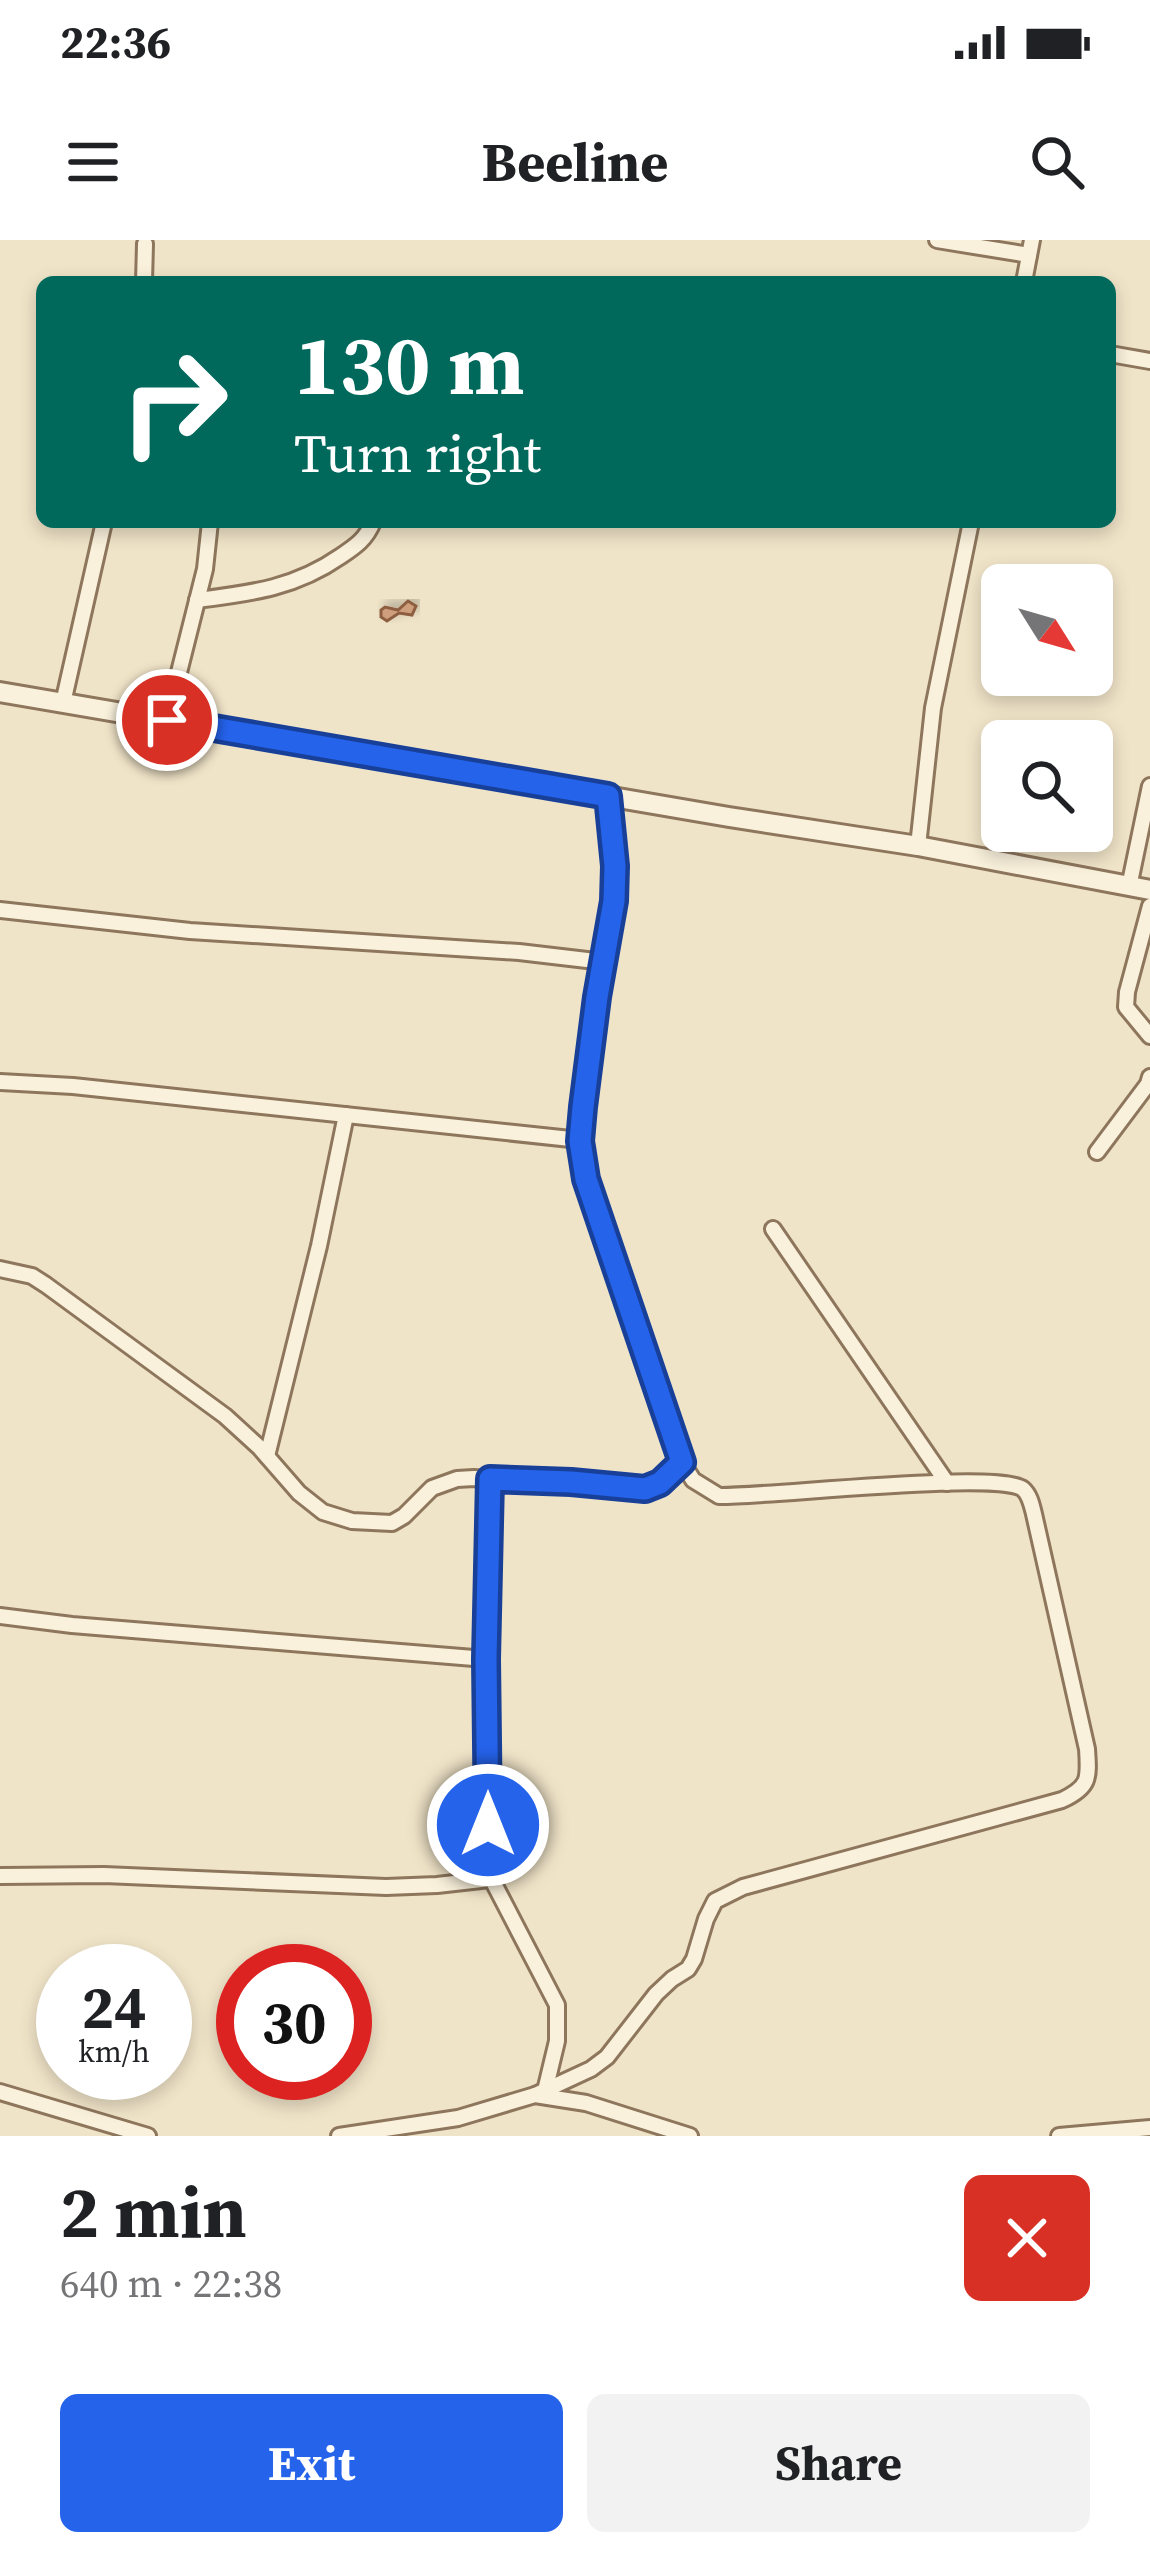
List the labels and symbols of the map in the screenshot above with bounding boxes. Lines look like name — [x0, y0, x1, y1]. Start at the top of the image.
north arrow — [981, 564, 1113, 696]
pin — [116, 669, 218, 771]
position arrow — [425, 1762, 551, 1888]
speed limit sign: 30 — [216, 1944, 372, 2100]

